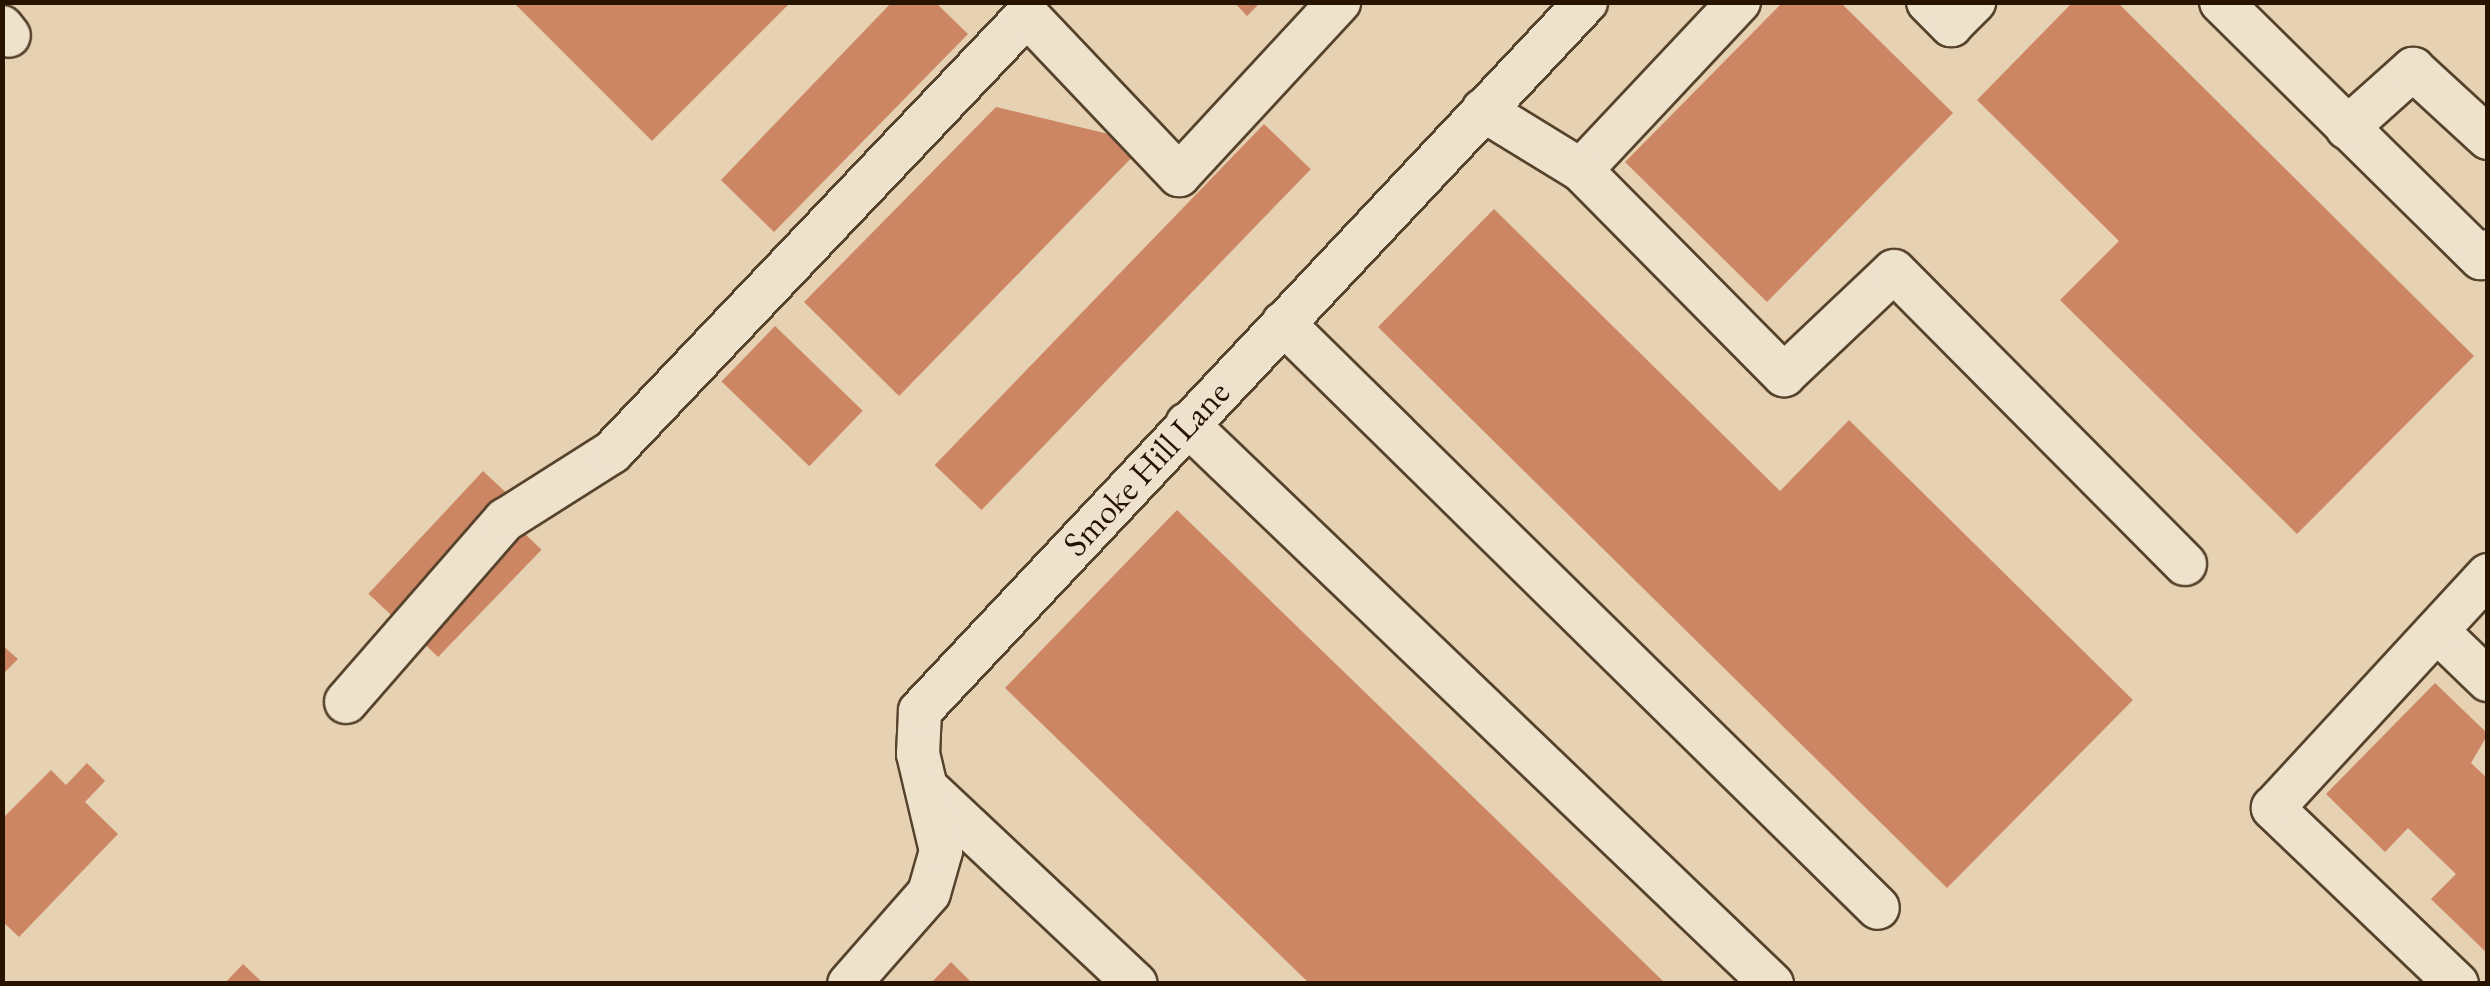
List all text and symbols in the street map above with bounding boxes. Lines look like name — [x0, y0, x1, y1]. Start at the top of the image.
street label: Smoke Hill Lane — [1054, 372, 1238, 564]

